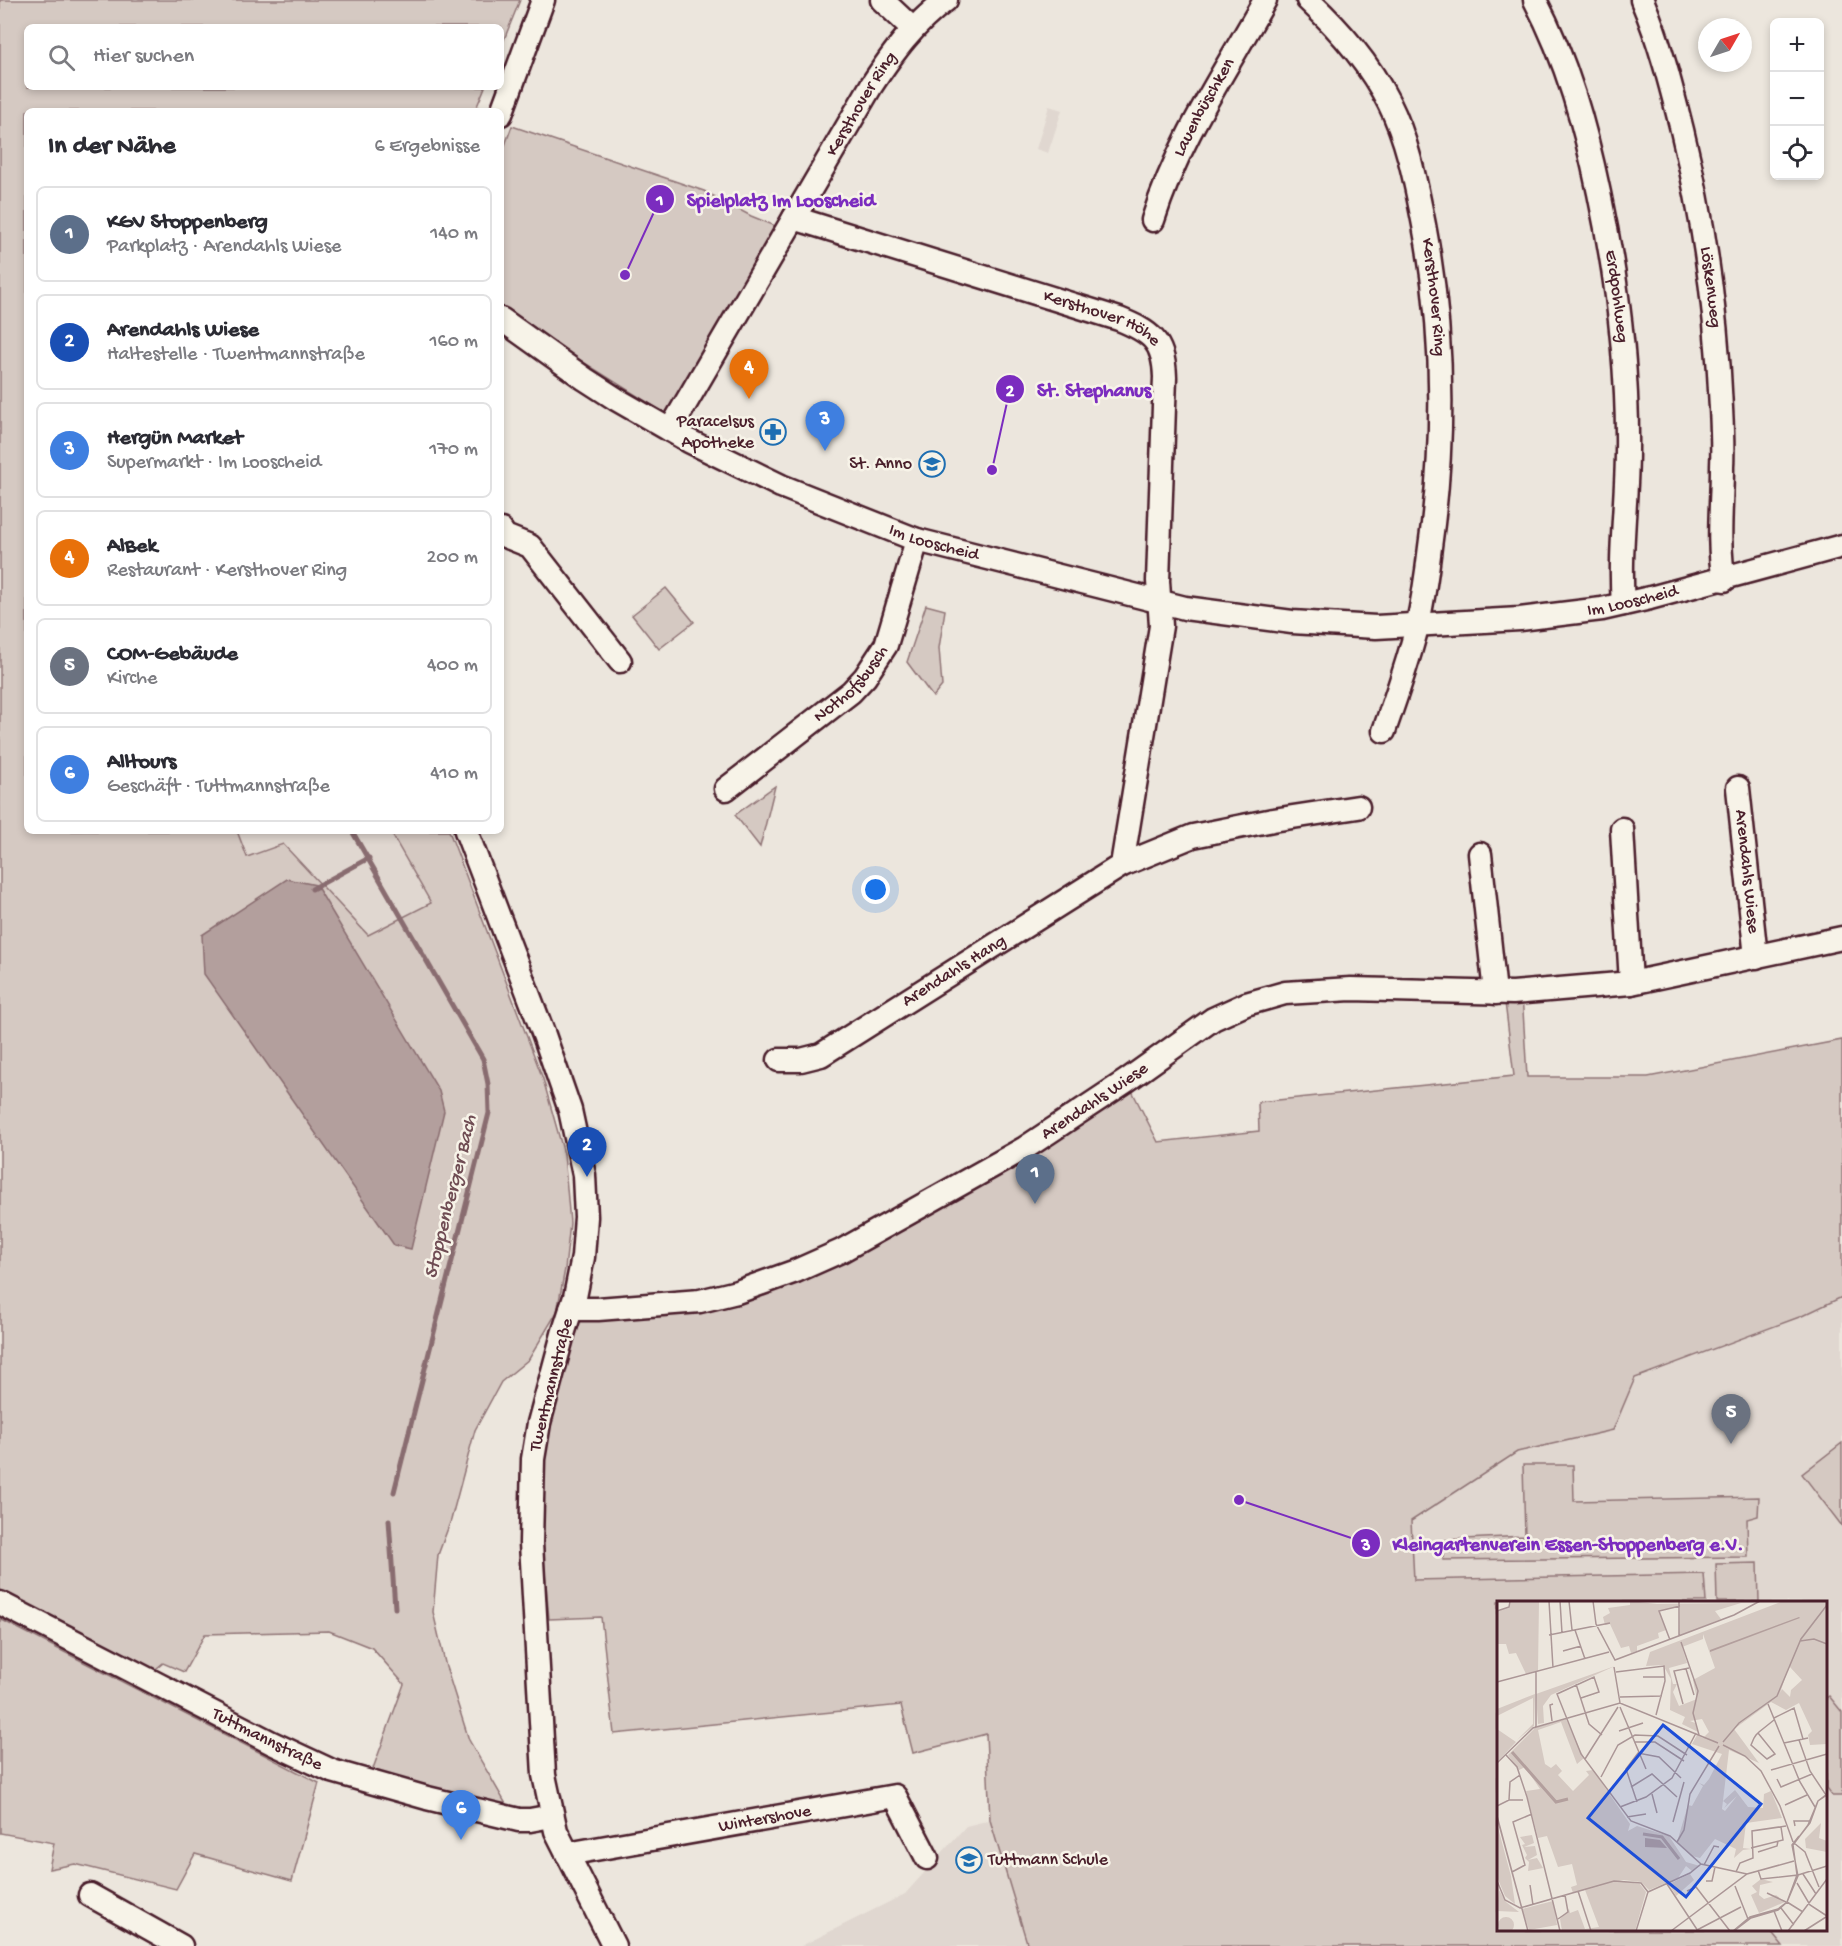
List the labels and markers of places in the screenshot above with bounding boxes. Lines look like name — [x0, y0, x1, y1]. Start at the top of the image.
callout: Spielplatz Im Looscheid — [645, 180, 888, 218]
pin: 4 — [730, 350, 768, 399]
callout: St. Stephanus — [995, 370, 1163, 408]
pin: 3 — [806, 402, 844, 451]
place label: Paracelsus Apotheke — [676, 412, 755, 454]
pharmacy icon: Paracelsus Apotheke — [758, 417, 788, 447]
school or university icon: St. Anno — [917, 449, 947, 479]
place label: St. Anno — [849, 454, 912, 475]
pin: 2 — [568, 1128, 606, 1177]
pin: 1 — [1016, 1154, 1054, 1204]
pin: 5 — [1712, 1394, 1750, 1444]
callout: Kleingartenverein Essen-Stoppenberg e.V. — [1351, 1524, 1756, 1562]
pin: 6 — [442, 1790, 480, 1840]
school or university icon: Tuttmann Schule — [954, 1845, 984, 1875]
place label: Tuttmann Schule — [987, 1850, 1109, 1871]

